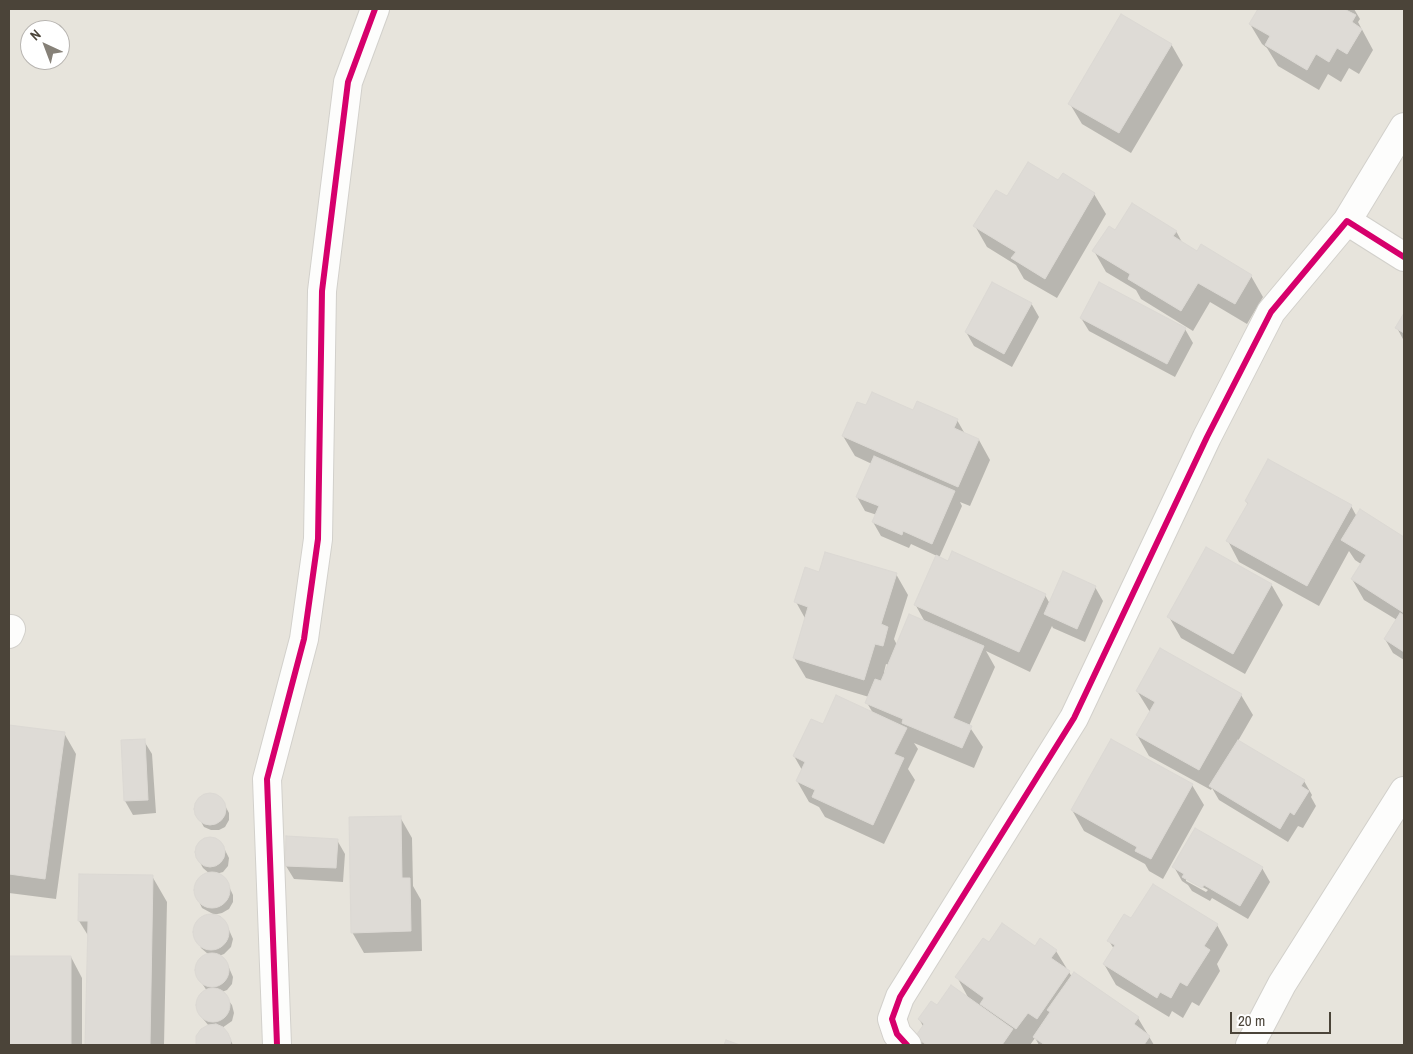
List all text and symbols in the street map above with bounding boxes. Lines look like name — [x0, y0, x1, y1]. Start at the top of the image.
north arrow — [20, 20, 70, 70]
text: N — [26, 25, 45, 44]
scale bar — [1233, 1002, 1334, 1034]
text: 20 m — [1238, 1010, 1265, 1031]

